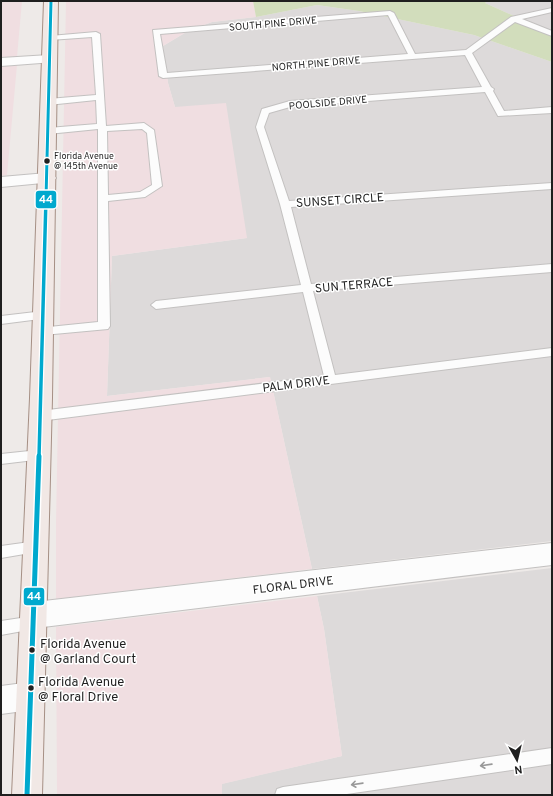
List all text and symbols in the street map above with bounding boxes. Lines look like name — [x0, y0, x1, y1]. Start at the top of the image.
street label: SOUTH PINE DRIVE — [229, 14, 318, 35]
street label: NORTH PINE DRIVE — [271, 54, 361, 75]
street label: POOLSIDE DRIVE — [288, 94, 368, 113]
place label: Florida Avenue @ 145th Avenue — [54, 151, 118, 172]
marker: Florida Avenue @ 145th Avenue — [42, 156, 52, 166]
line badge: 44 — [35, 190, 57, 209]
street label: SUNSET CIRCLE — [296, 190, 385, 212]
text: 44 — [39, 193, 53, 207]
street label: SUN TERRACE — [314, 275, 394, 297]
street label: PALM DRIVE — [262, 373, 331, 397]
street label: FLORAL DRIVE — [252, 573, 334, 599]
line badge: 44 — [23, 587, 45, 606]
text: 44 — [27, 590, 41, 604]
place label: Florida Avenue @ Garland Court — [40, 637, 136, 668]
marker: Florida Avenue @ Garland Court — [27, 645, 37, 655]
place label: Florida Avenue @ Floral Drive — [38, 675, 124, 706]
marker: Florida Avenue @ Floral Drive — [26, 683, 36, 693]
north arrow — [497, 740, 537, 780]
one-way arrow — [480, 761, 493, 769]
text: N — [513, 761, 523, 776]
one-way arrow — [351, 780, 364, 788]

